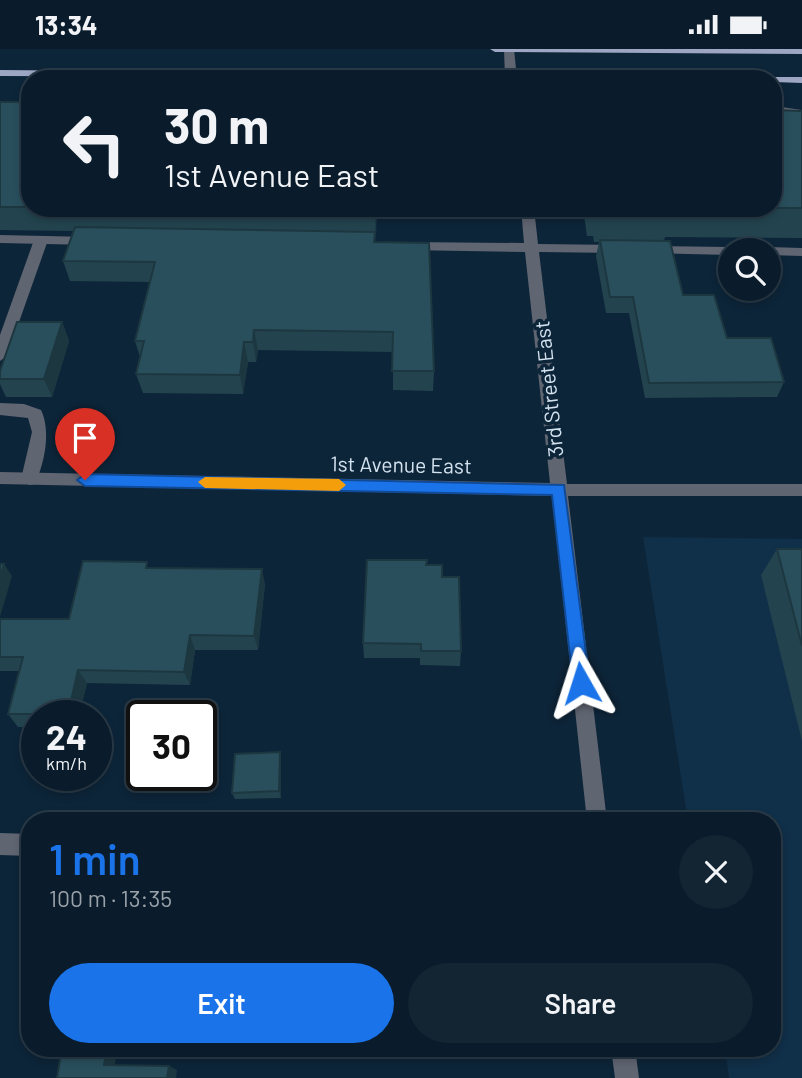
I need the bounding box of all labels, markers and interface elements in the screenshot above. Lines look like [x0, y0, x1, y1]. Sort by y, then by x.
text: 13:34 [35, 9, 97, 40]
text: 30 m [164, 95, 269, 154]
icon: left [49, 98, 140, 189]
text: 1st Avenue East [164, 155, 379, 193]
map controls [718, 238, 781, 301]
button: search [718, 238, 781, 301]
street label: 3rd Street East [528, 320, 568, 458]
pin [55, 408, 115, 480]
icon: arrive [66, 419, 104, 457]
street label: 1st Avenue East [330, 450, 472, 478]
position arrow [544, 646, 618, 720]
speed limit sign: 30 [126, 700, 217, 791]
text: 24 [46, 715, 87, 757]
text: km/h [46, 752, 87, 774]
text: 1 min [49, 833, 141, 883]
button: close [679, 835, 753, 909]
text: 100 m · 13:35 [49, 884, 172, 912]
button: Exit [49, 963, 394, 1043]
button: Share [408, 963, 753, 1043]

